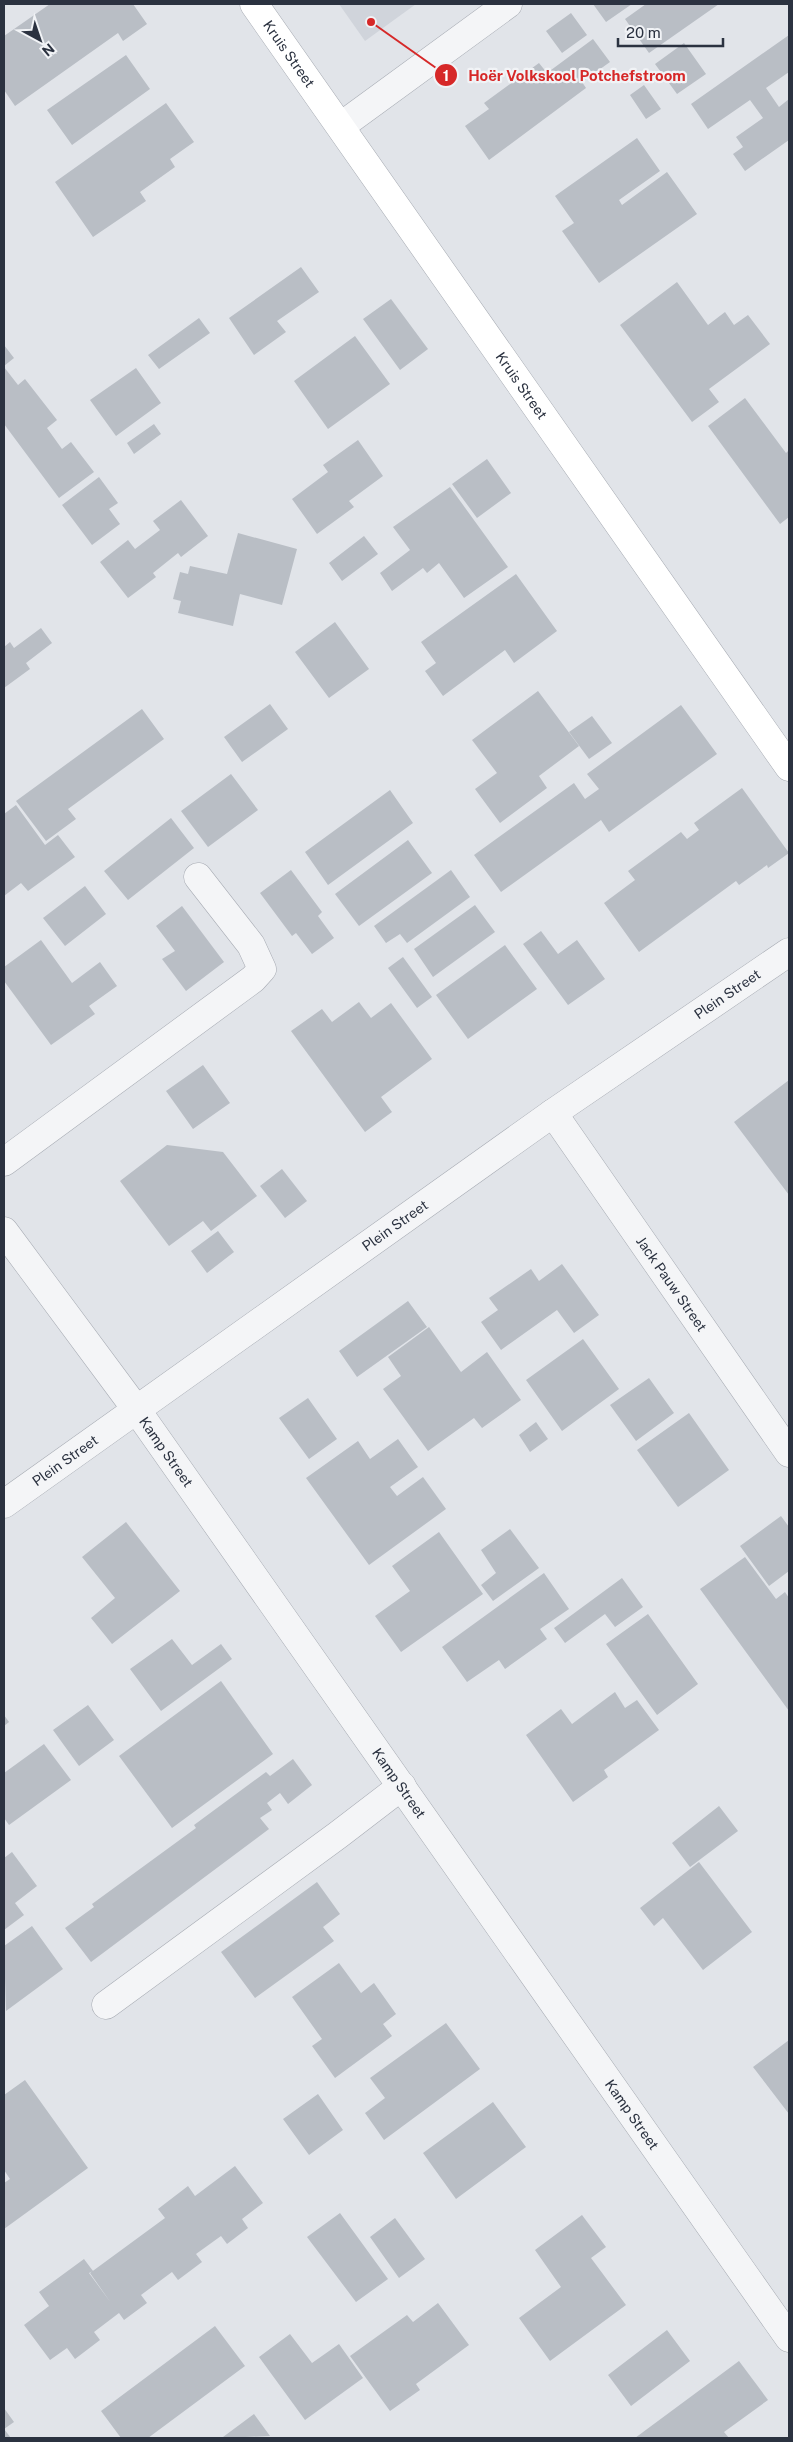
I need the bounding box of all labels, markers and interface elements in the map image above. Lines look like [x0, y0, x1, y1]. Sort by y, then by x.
north arrow [15, 15, 65, 65]
scale bar [618, 15, 723, 47]
street label: Kruis Street [260, 17, 318, 91]
text: 20 m [626, 24, 661, 41]
text: N [39, 40, 58, 60]
callout: Hoër Volkskool Potchefstroom [433, 60, 696, 90]
text: 1 [443, 67, 449, 84]
text: Hoër Volkskool Potchefstroom [468, 67, 686, 84]
street label: Kruis Street [493, 349, 551, 422]
street label: Plein Street [691, 966, 764, 1022]
street label: Plein Street [359, 1197, 431, 1254]
street label: Jack Pauw Street [633, 1233, 710, 1334]
street label: Kamp Street [136, 1414, 196, 1490]
street label: Plein Street [29, 1432, 101, 1489]
street label: Kamp Street [369, 1745, 429, 1821]
street label: Kamp Street [602, 2076, 662, 2153]

